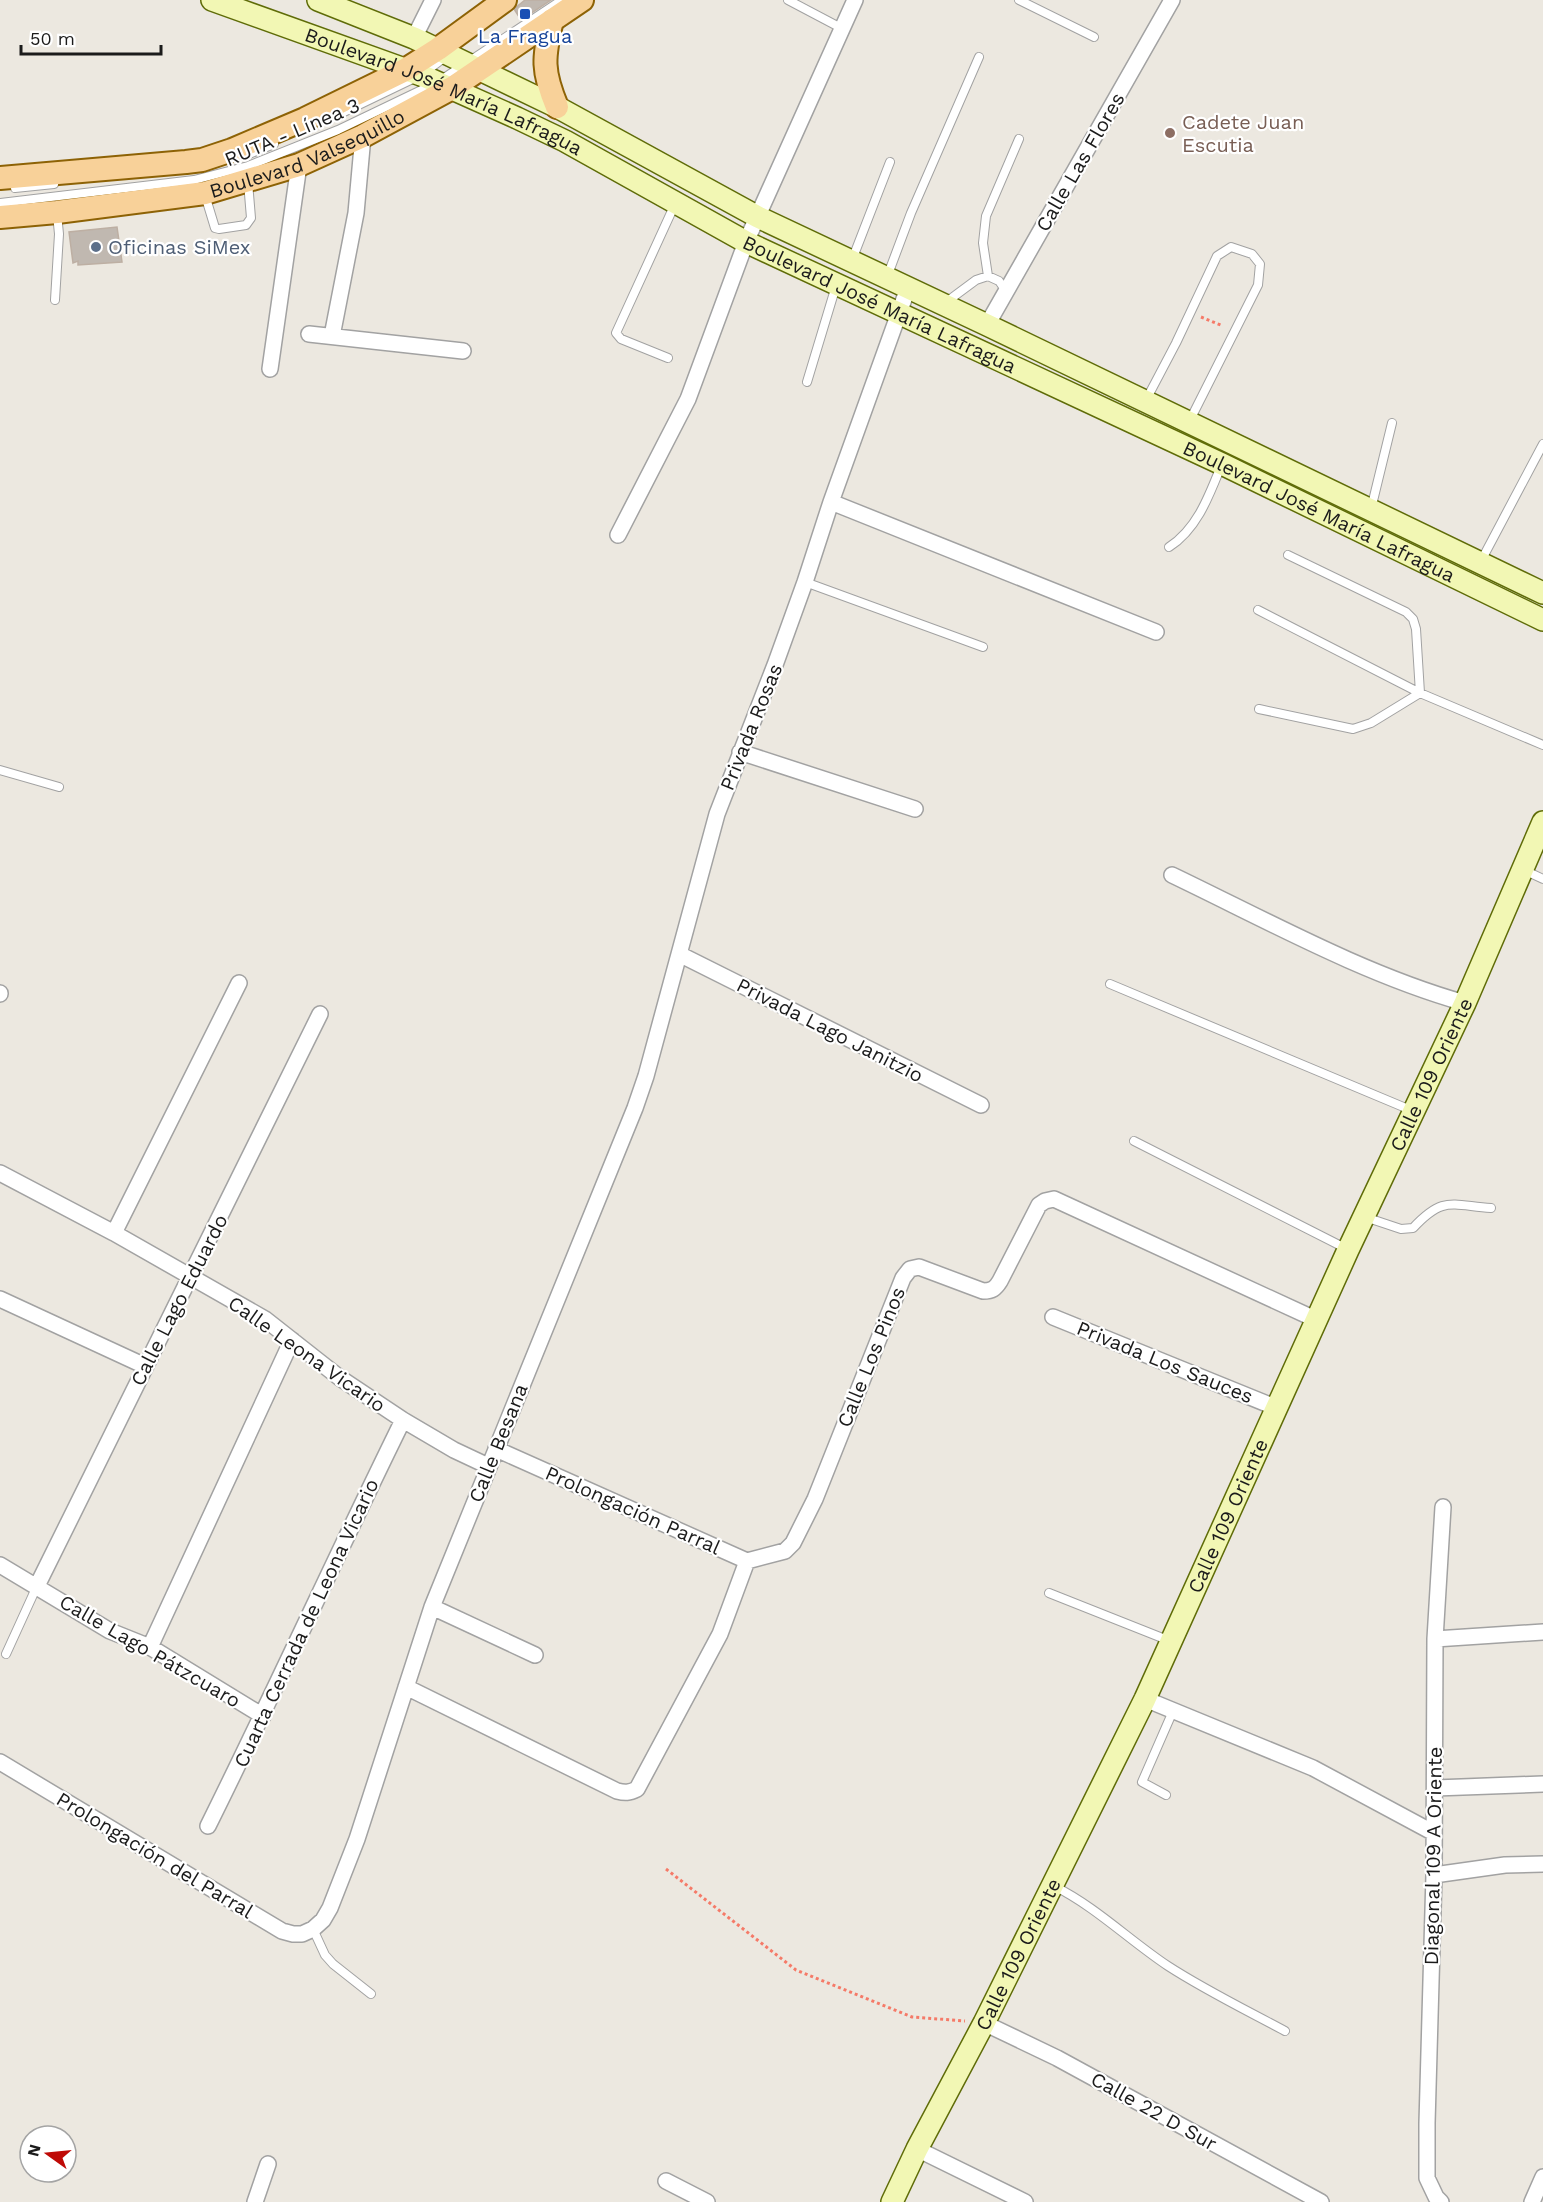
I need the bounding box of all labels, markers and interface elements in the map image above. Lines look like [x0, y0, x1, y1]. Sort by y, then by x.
marker: La Fragua [518, 7, 532, 21]
scale bar [21, 18, 160, 56]
street label: Boulevard José María Lafragua [302, 22, 587, 160]
place label: La Fragua [478, 24, 572, 48]
text: 50 m [30, 28, 75, 49]
street label: Calle Las Flores [1030, 88, 1130, 236]
street label: RUTA - Línea 3 [221, 93, 363, 171]
street label: Boulevard Valsequillo [207, 104, 409, 203]
place label: Cadete Juan Escutia [1182, 110, 1304, 157]
marker: Cadete Juan Escutia [1163, 126, 1177, 140]
street label: Boulevard José María Lafragua [739, 230, 1020, 378]
place label: Oficinas SiMex [108, 235, 251, 259]
marker: Oficinas SiMex [89, 240, 103, 254]
street label: Boulevard José María Lafragua [1179, 436, 1459, 587]
street label: Privada Rosas [715, 660, 787, 794]
street label: Privada Lago Janitzio [733, 973, 927, 1087]
street label: Calle 109 Oriente [1385, 994, 1478, 1155]
street label: Calle Lago Eduardo [125, 1210, 233, 1390]
street label: Calle Los Pinos [832, 1283, 910, 1431]
street label: Calle Leona Vicario [224, 1291, 390, 1417]
street label: Privada Los Sauces [1073, 1316, 1257, 1408]
street label: Calle Besana [463, 1380, 533, 1506]
street label: Calle 109 Oriente [1182, 1435, 1273, 1597]
street label: Prolongación Parral [542, 1461, 724, 1559]
street label: Cuarta Cerrada de Leona Vicario [228, 1475, 384, 1771]
street label: Calle Lago Pátzcuaro [55, 1589, 245, 1713]
street label: Diagonal 109 A Oriente [1419, 1746, 1447, 1966]
street label: Prolongación del Parral [52, 1787, 258, 1923]
street label: Calle 109 Oriente [970, 1874, 1066, 2034]
street label: Calle 22 D Sur [1087, 2067, 1221, 2155]
north arrow [18, 2124, 78, 2184]
text: N [23, 2142, 45, 2158]

